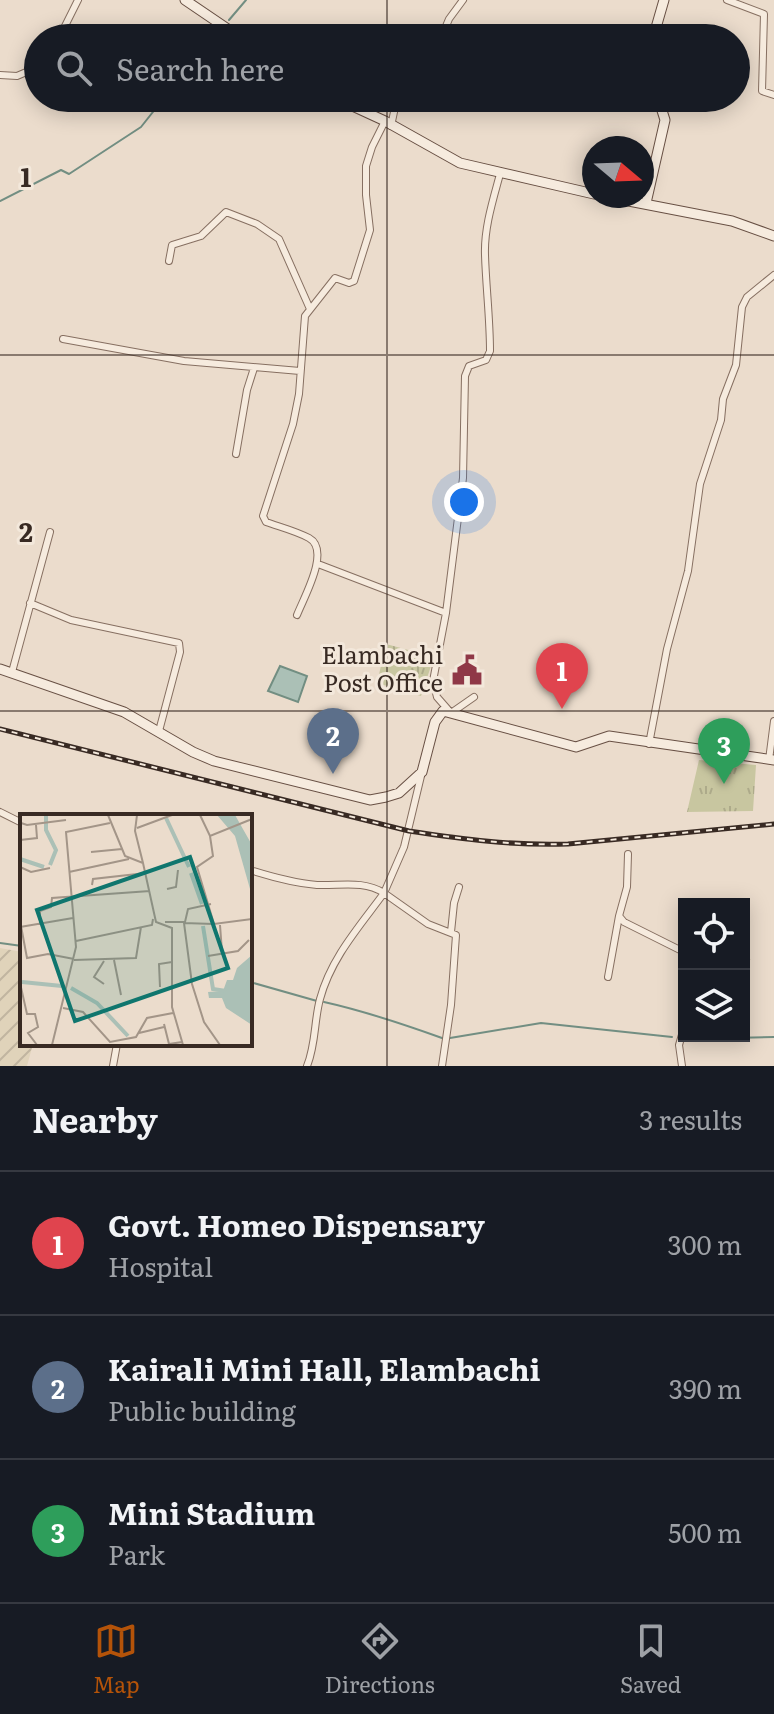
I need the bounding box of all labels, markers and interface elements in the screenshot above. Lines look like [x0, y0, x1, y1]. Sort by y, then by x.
search box [24, 24, 750, 112]
icon: search [52, 46, 96, 90]
text: Search here [116, 46, 284, 90]
north arrow [582, 136, 654, 208]
text: 1 [21, 156, 32, 195]
your location [444, 482, 484, 522]
text: 2 [19, 511, 33, 550]
place label: Elambachi Post Office [321, 636, 443, 699]
pin: 1 [536, 643, 588, 709]
public building icon: Elambachi Post Office [450, 653, 484, 687]
pin: 2 [307, 708, 359, 774]
pin: 3 [698, 718, 750, 784]
inset map [20, 814, 252, 1046]
map controls [678, 898, 750, 1042]
button: locate [678, 898, 750, 970]
button: layers [678, 970, 750, 1042]
text: Nearby [32, 1093, 158, 1143]
text: 3 results [639, 1099, 742, 1138]
text: Govt. Homeo Dispensary [108, 1202, 485, 1246]
text: 1 [53, 1224, 63, 1263]
text: 300 m [667, 1224, 742, 1263]
text: Hospital [108, 1246, 213, 1285]
text: Kairali Mini Hall, Elambachi [108, 1346, 541, 1390]
text: 2 [51, 1368, 65, 1407]
text: 390 m [669, 1368, 742, 1407]
text: Public building [108, 1390, 296, 1429]
text: Mini Stadium [108, 1490, 315, 1534]
text: 3 [51, 1512, 65, 1551]
text: 500 m [668, 1512, 742, 1551]
text: Park [108, 1534, 165, 1573]
tab: Map [93, 1619, 140, 1700]
tab: Directions [325, 1619, 435, 1700]
tab: Saved [620, 1619, 681, 1700]

